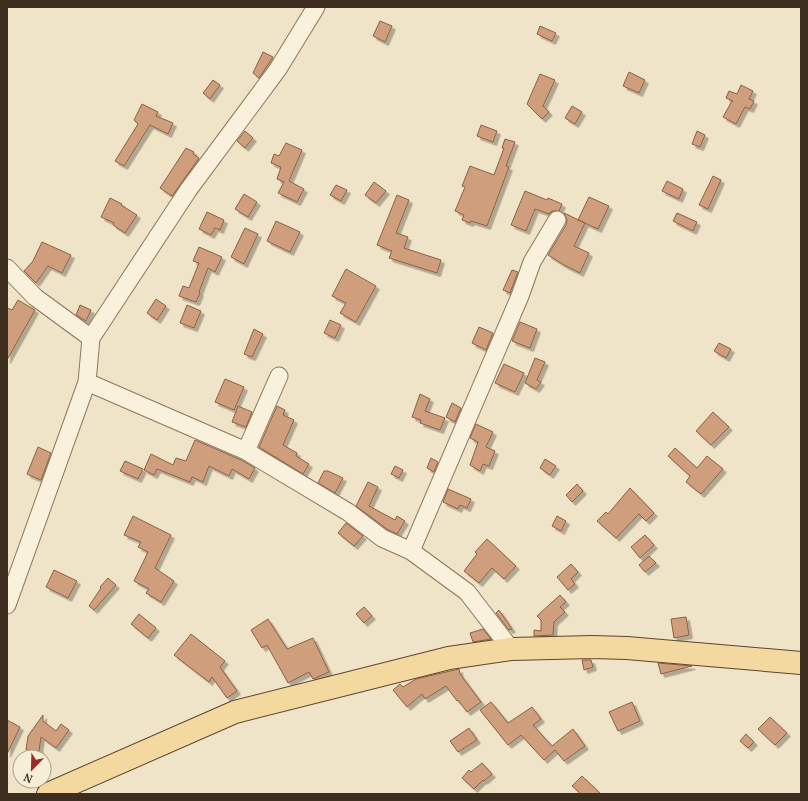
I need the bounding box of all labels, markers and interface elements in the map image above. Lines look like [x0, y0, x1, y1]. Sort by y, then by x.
north arrow [12, 749, 52, 789]
text: N [21, 770, 35, 786]

